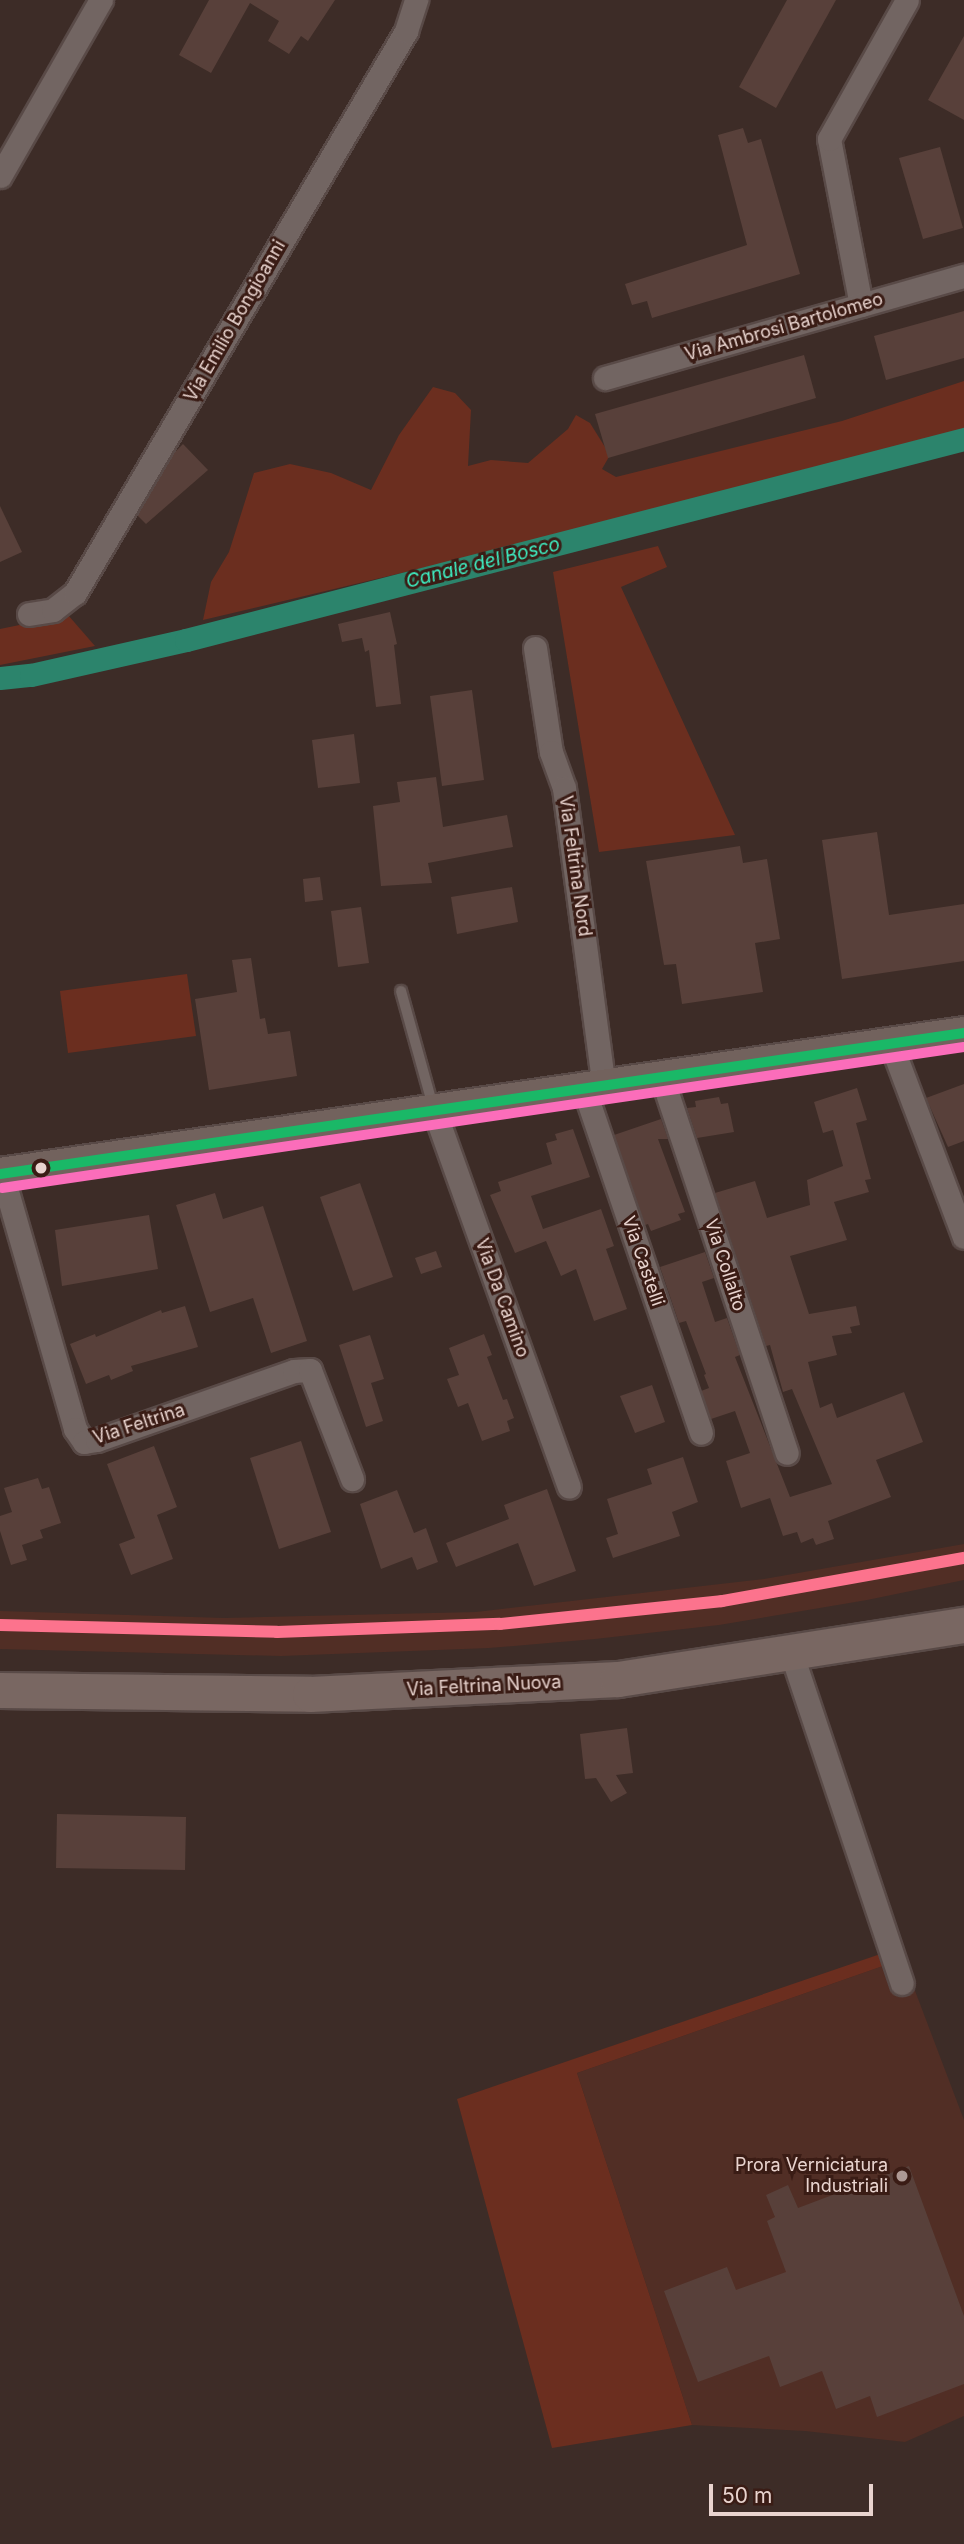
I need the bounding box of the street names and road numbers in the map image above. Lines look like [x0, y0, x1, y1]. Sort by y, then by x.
street label: Via Emilio Bongioanni [180, 236, 290, 406]
street label: Via Ambrosi Bartolomeo [682, 288, 886, 366]
street label: Via Feltrina Nord [554, 794, 596, 938]
street label: Via Castelli [617, 1213, 669, 1309]
street label: Via Collalto [700, 1216, 750, 1314]
street label: Via Da Camino [470, 1236, 534, 1360]
street label: Via Feltrina [90, 1399, 188, 1449]
street label: Via Feltrina Nuova [406, 1671, 562, 1701]

